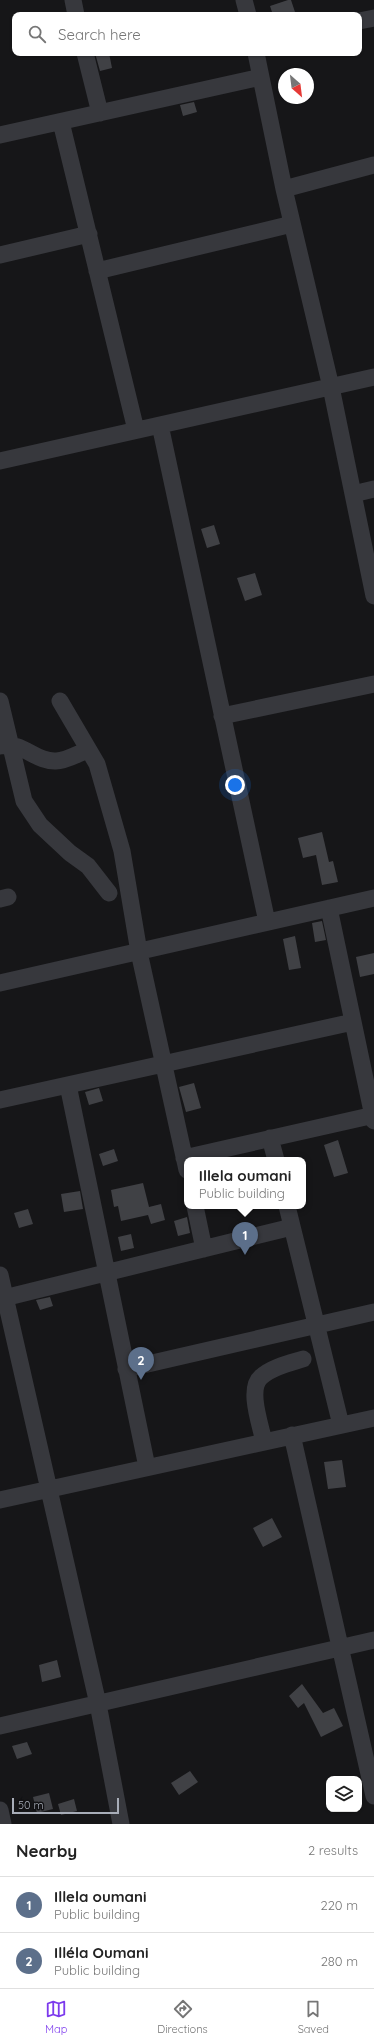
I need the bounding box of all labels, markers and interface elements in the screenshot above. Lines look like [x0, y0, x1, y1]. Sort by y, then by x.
search box [12, 12, 362, 56]
icon: search [26, 23, 48, 45]
text: Search here [58, 25, 141, 44]
north arrow [278, 68, 314, 104]
your location [225, 775, 245, 795]
popup [184, 1157, 306, 1209]
text: Illela oumani [199, 1166, 291, 1185]
text: Public building [199, 1185, 285, 1201]
pin: 1 [232, 1222, 258, 1255]
pin: 2 [128, 1347, 154, 1380]
map controls [326, 1776, 362, 1812]
button: layers [326, 1776, 362, 1812]
scale bar [12, 1796, 119, 1815]
text: 50 m [18, 1798, 44, 1812]
text: Nearby [16, 1840, 77, 1861]
text: 2 results [308, 1842, 358, 1858]
text: Illela oumani [54, 1887, 147, 1906]
text: 1 [26, 1897, 32, 1913]
text: 220 m [320, 1897, 358, 1913]
text: Public building [54, 1906, 140, 1922]
text: Illéla Oumani [54, 1943, 149, 1962]
text: 2 [25, 1953, 33, 1969]
text: 280 m [321, 1953, 358, 1969]
text: Public building [54, 1962, 140, 1978]
tab: Map [45, 1998, 67, 2036]
tab: Directions [157, 1998, 208, 2036]
tab: Saved [298, 1998, 329, 2036]

